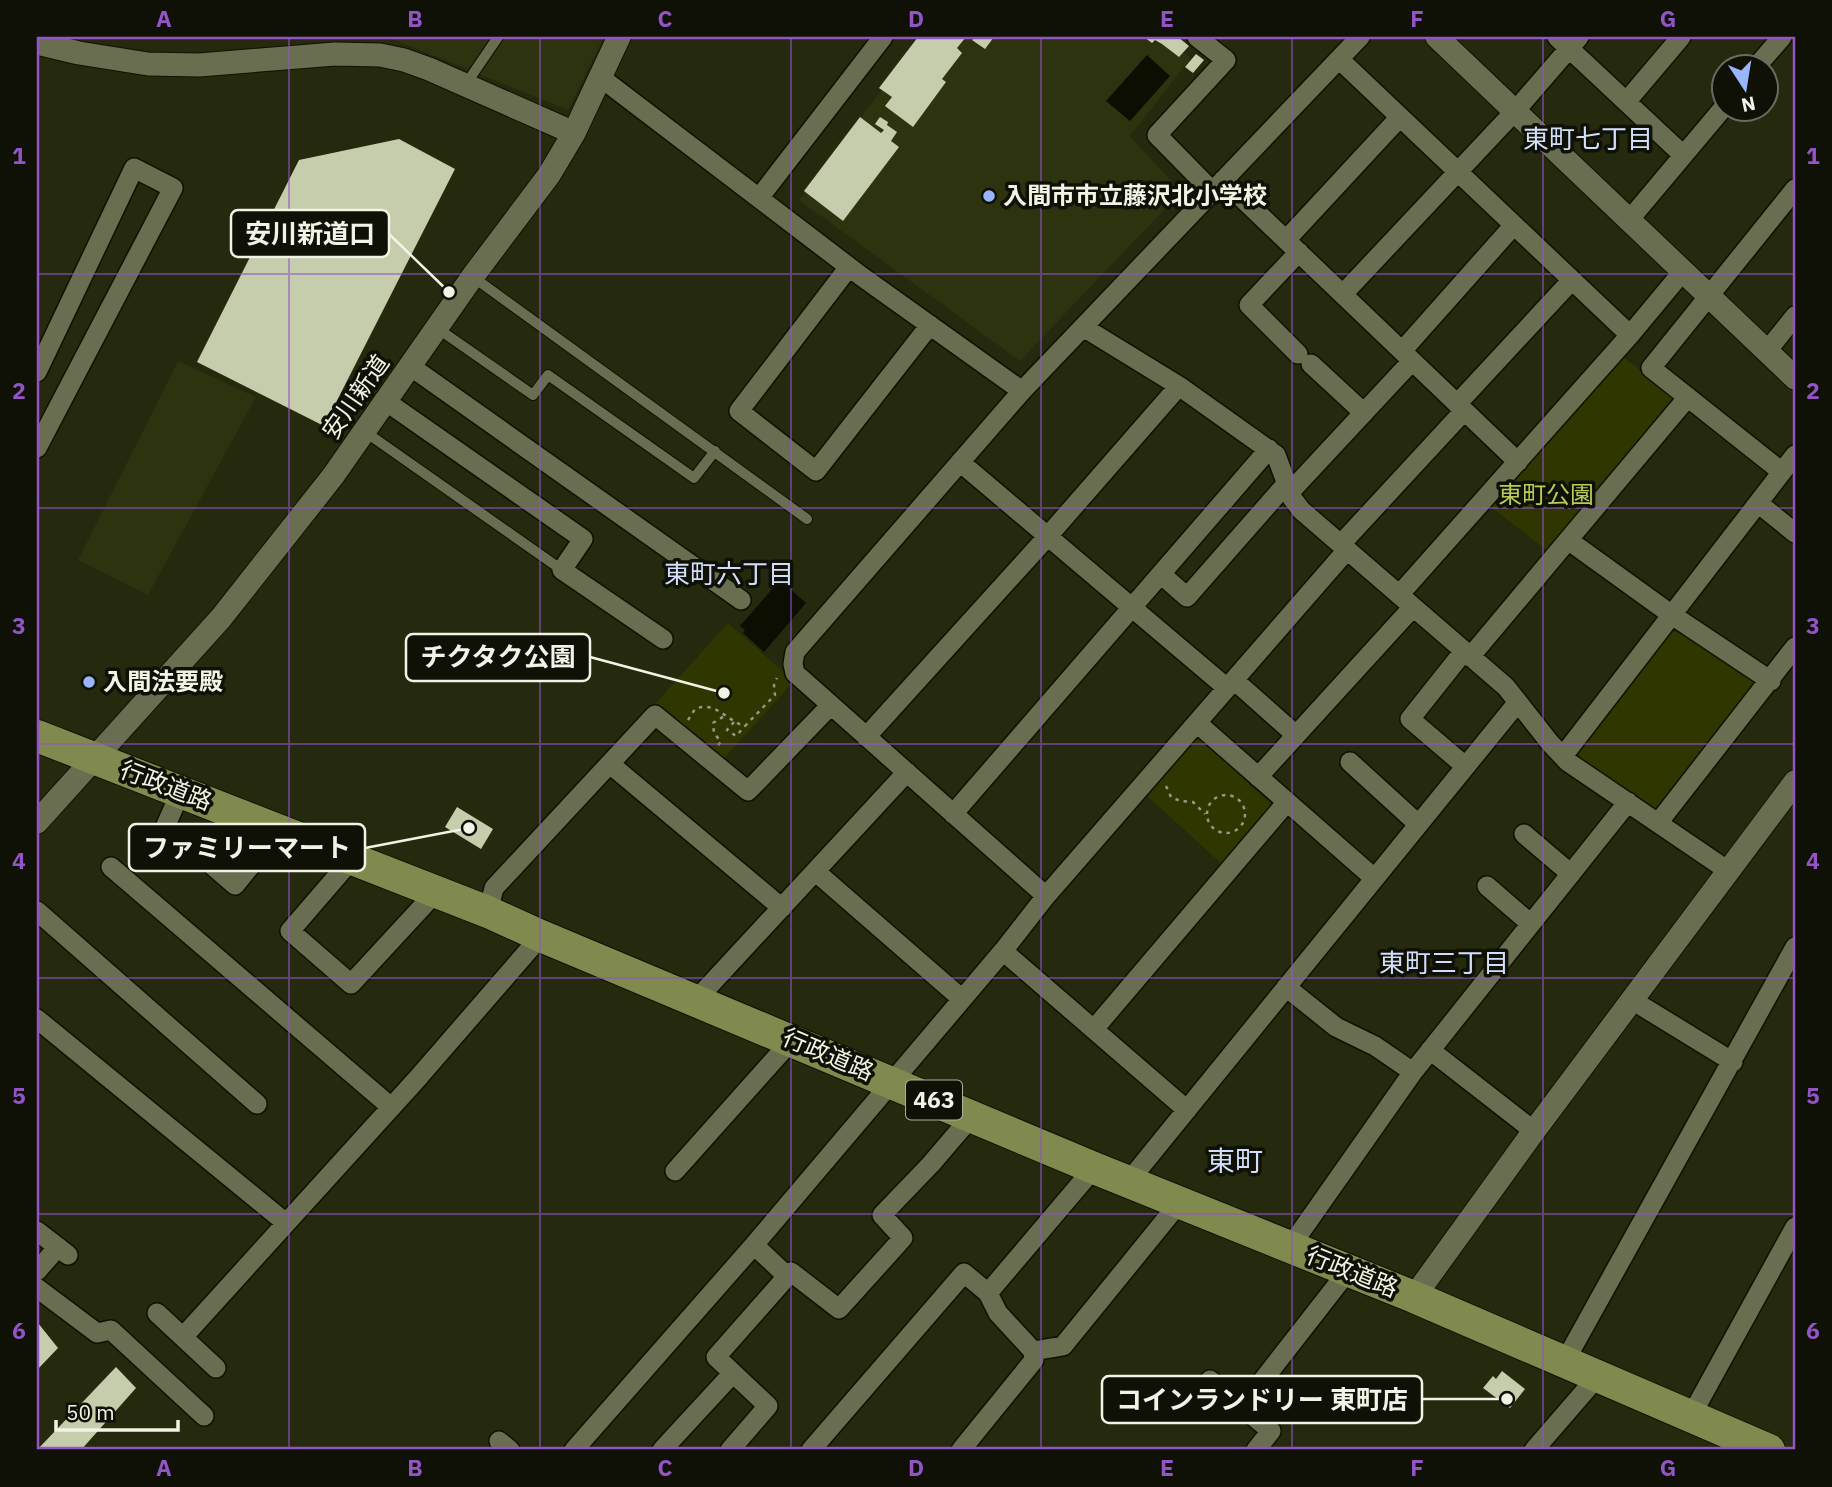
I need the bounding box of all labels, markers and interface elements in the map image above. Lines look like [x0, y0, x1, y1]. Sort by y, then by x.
text: A [156, 3, 172, 33]
text: B [407, 3, 423, 33]
text: C [658, 3, 673, 33]
text: D [908, 3, 924, 33]
text: E [1160, 3, 1174, 33]
text: F [1410, 3, 1424, 33]
text: G [1660, 3, 1676, 33]
north arrow [1710, 52, 1780, 122]
text: N [1739, 91, 1758, 118]
district label: 東町七丁目 [1523, 121, 1653, 155]
text: 1 [12, 140, 26, 170]
text: 1 [1806, 140, 1820, 170]
place label: 入間市市立藤沢北小学校 [1003, 179, 1267, 211]
marker: 入間市市立藤沢北小学校 [981, 188, 997, 204]
callout: 安川新道口 [231, 210, 389, 257]
text: 安川新道口 [245, 216, 375, 250]
street label: 安川新道 [315, 348, 396, 445]
text: 2 [12, 375, 26, 405]
text: 2 [1806, 375, 1820, 405]
park label: 東町公園 [1498, 478, 1594, 510]
district label: 東町六丁目 [664, 556, 794, 590]
text: 3 [12, 610, 26, 640]
text: 3 [1806, 610, 1820, 640]
callout: チクタク公園 [406, 634, 590, 681]
text: チクタク公園 [421, 639, 575, 673]
place label: 入間法要殿 [103, 665, 223, 697]
marker: 入間法要殿 [81, 674, 97, 690]
street label: 行政道路 [116, 753, 217, 817]
callout: ファミリーマート [129, 824, 365, 871]
text: ファミリーマート [143, 830, 351, 864]
text: 4 [12, 845, 26, 875]
text: 4 [1806, 845, 1820, 875]
district label: 東町三丁目 [1379, 945, 1509, 979]
street label: 行政道路 [778, 1021, 879, 1088]
text: 5 [12, 1080, 26, 1110]
road number: 463 [906, 1080, 962, 1120]
text: 5 [1806, 1080, 1820, 1110]
district label: 東町 [1207, 1142, 1263, 1179]
street label: 行政道路 [1302, 1238, 1403, 1304]
text: 6 [12, 1315, 26, 1345]
text: 6 [1806, 1315, 1820, 1345]
callout: コインランドリー 東町店 [1102, 1376, 1422, 1423]
text: コインランドリー 東町店 [1116, 1382, 1408, 1416]
scale bar [56, 1389, 178, 1433]
text: 50 m [66, 1398, 115, 1426]
text: A [156, 1452, 172, 1482]
text: B [407, 1452, 423, 1482]
text: C [658, 1452, 673, 1482]
text: D [908, 1452, 924, 1482]
text: E [1160, 1452, 1174, 1482]
text: F [1410, 1452, 1424, 1482]
text: G [1660, 1452, 1676, 1482]

